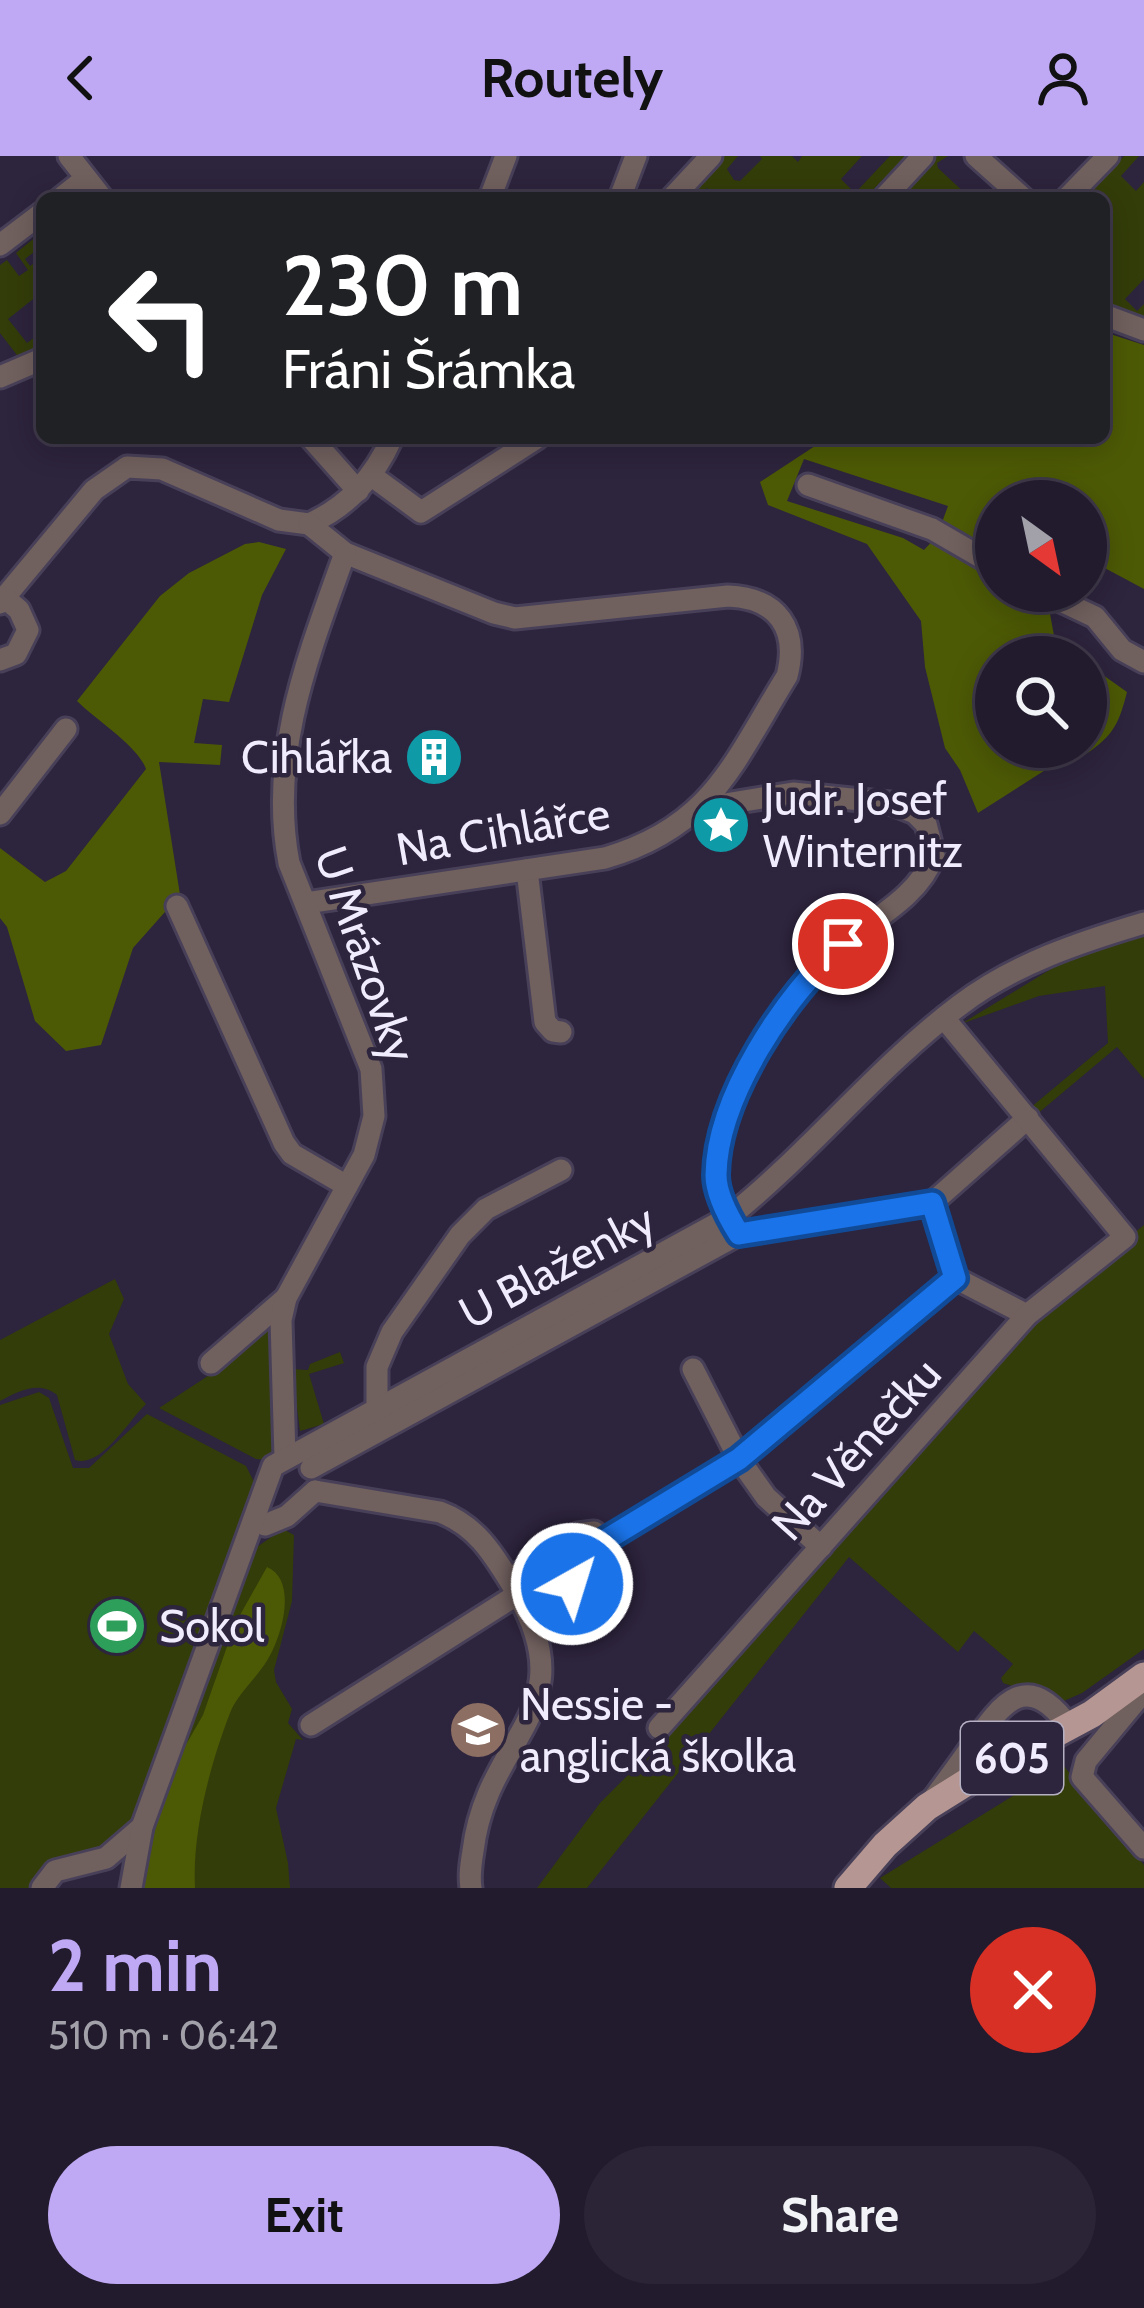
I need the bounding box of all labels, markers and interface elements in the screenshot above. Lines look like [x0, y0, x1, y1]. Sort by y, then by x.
icon: back [48, 45, 114, 111]
text: Routely [481, 45, 663, 111]
icon: person [1030, 45, 1096, 111]
text: 230 m [282, 234, 523, 336]
icon: left [84, 240, 240, 396]
text: Fráni Šrámka [282, 336, 575, 402]
north arrow [975, 480, 1107, 612]
map controls [975, 480, 1107, 768]
button: search [975, 636, 1107, 768]
building icon: Cihlářka [403, 726, 465, 788]
place label: Cihlářka [241, 730, 392, 784]
place label: Judr. Josef Winternitz [762, 772, 963, 878]
street label: Na Cihlářce [392, 786, 614, 876]
place icon: Judr. Josef Winternitz [690, 794, 752, 856]
street label: U Mrázovky [304, 839, 428, 1069]
pin [792, 893, 894, 995]
icon: arrive [810, 911, 876, 977]
street label: U Blaženky [450, 1192, 664, 1340]
street label: Na Věnečku [760, 1347, 952, 1551]
position arrow [509, 1521, 635, 1647]
sports icon: Sokol [86, 1595, 148, 1657]
place label: Sokol [159, 1599, 265, 1653]
place label: Nessie - anglická školka [520, 1677, 797, 1783]
school or university icon: Nessie - anglická školka [447, 1699, 509, 1761]
road number: 605 [961, 1722, 1063, 1794]
text: 2 min [48, 1922, 222, 2009]
button: close [970, 1927, 1096, 2053]
text: 510 m · 06:42 [48, 2011, 279, 2059]
button: Exit [48, 2146, 560, 2284]
button: Share [584, 2146, 1096, 2284]

